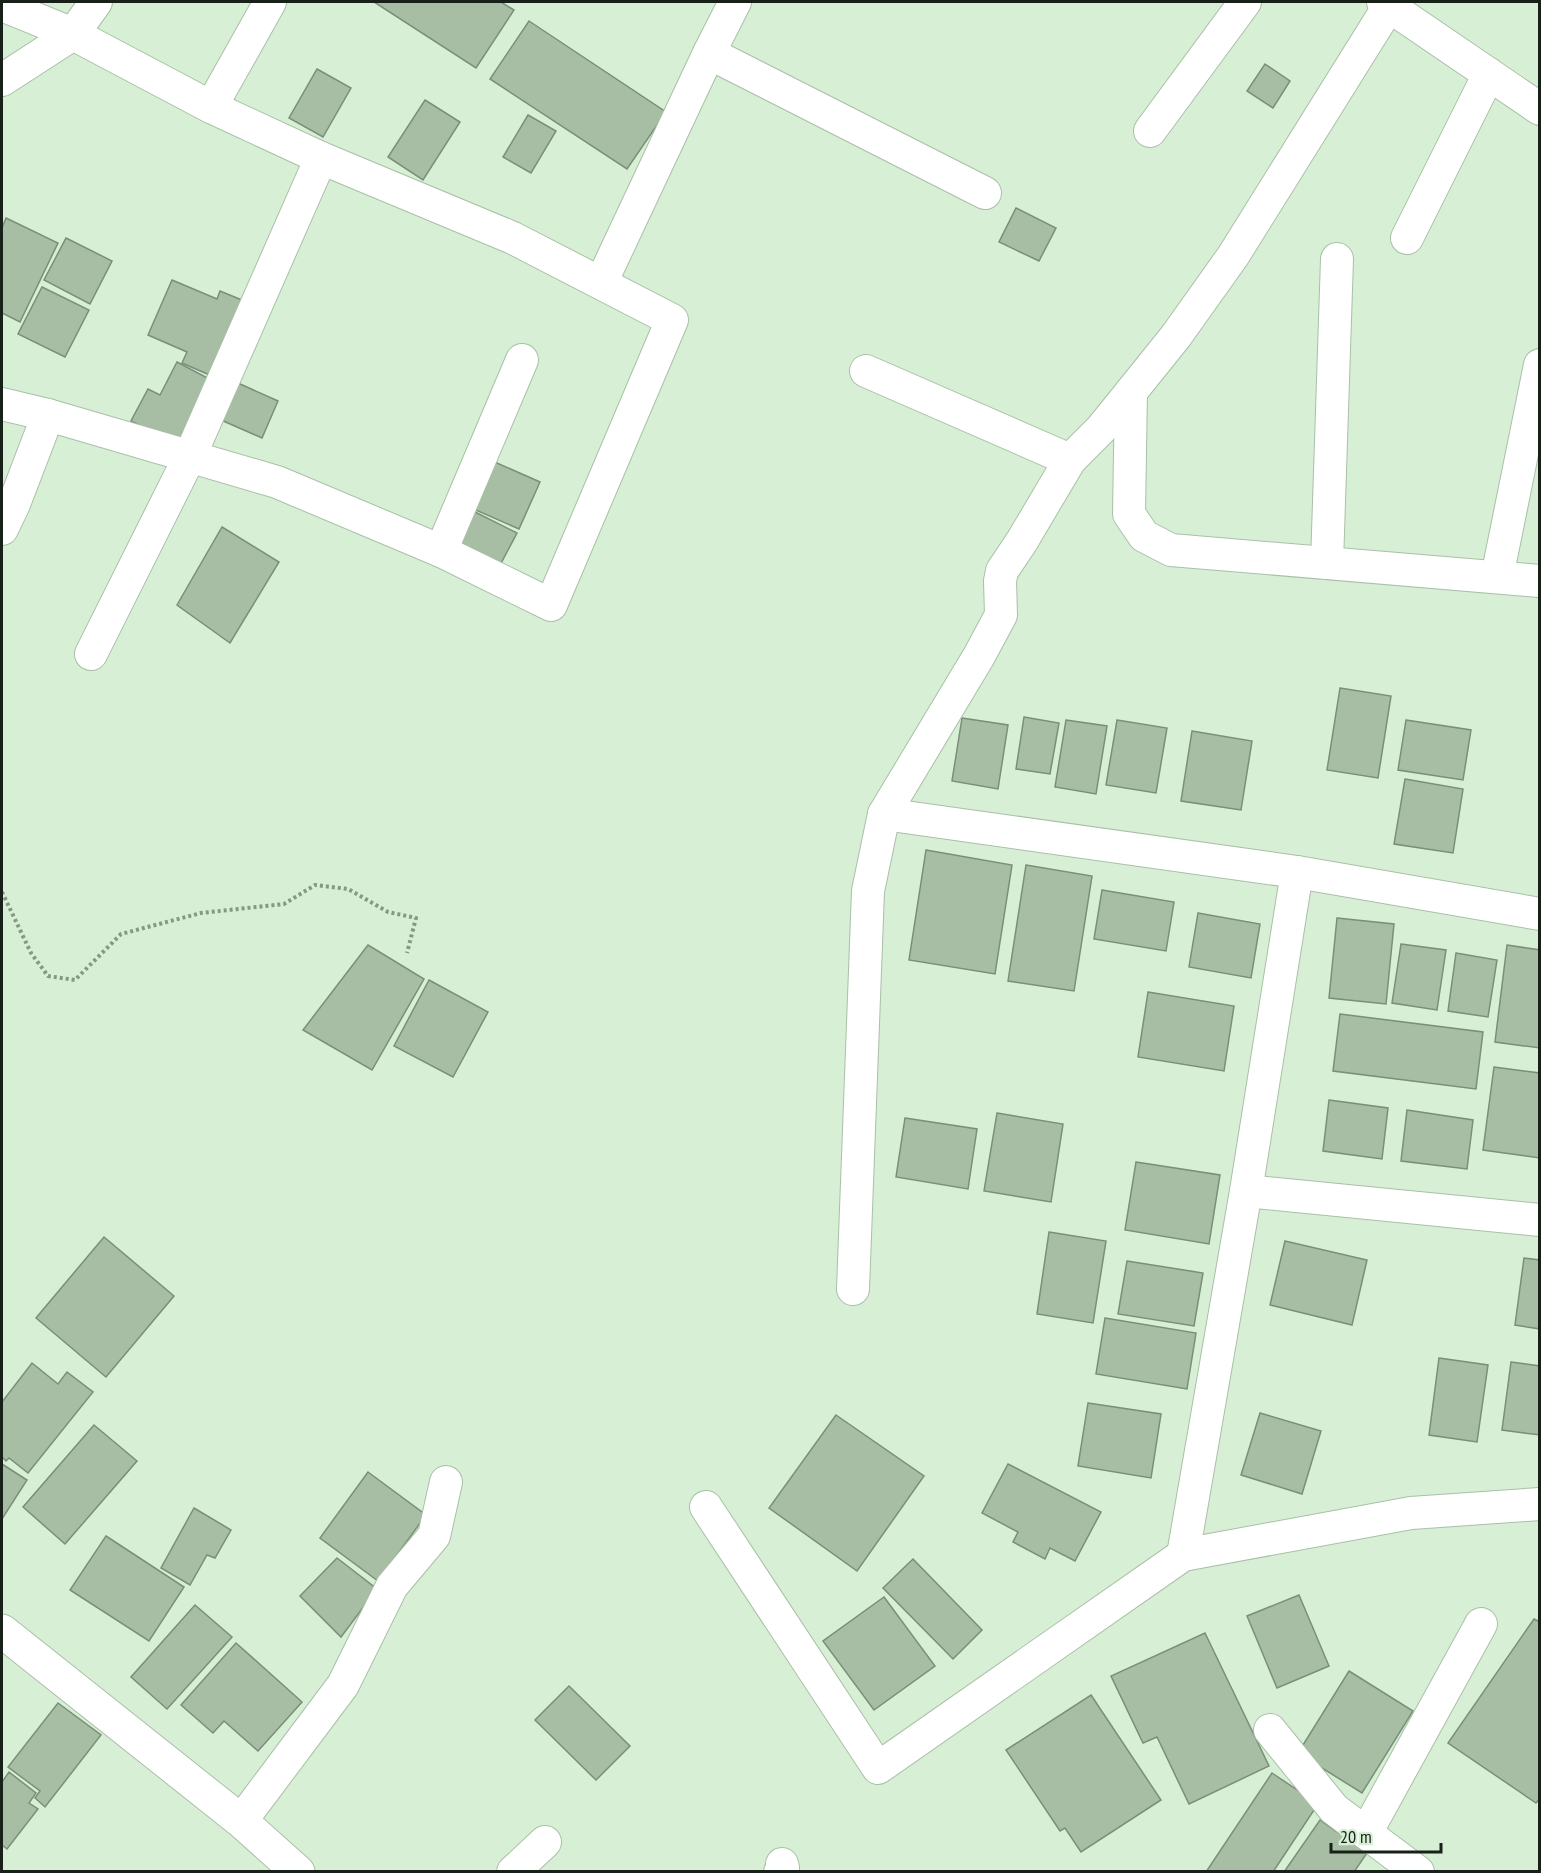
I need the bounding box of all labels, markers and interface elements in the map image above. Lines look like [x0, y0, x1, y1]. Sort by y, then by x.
scale bar [1331, 1816, 1440, 1854]
text: 20 m [1340, 1825, 1372, 1848]

